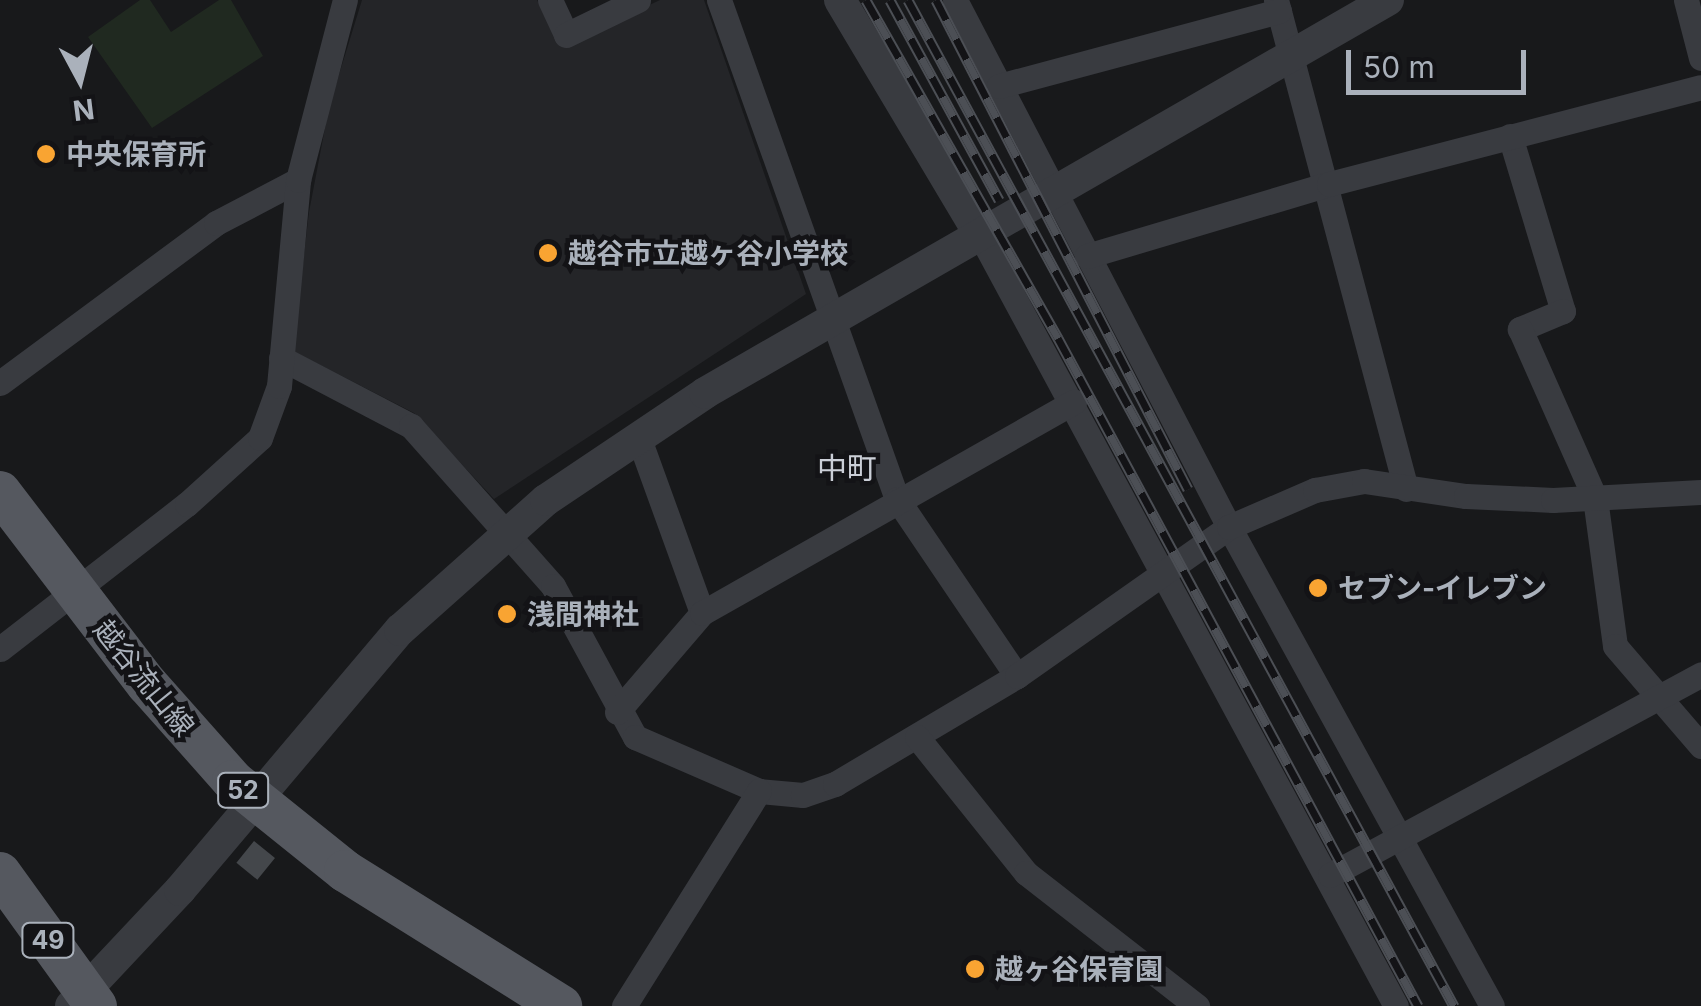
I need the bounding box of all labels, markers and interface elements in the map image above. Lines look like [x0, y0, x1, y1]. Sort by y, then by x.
north arrow [30, 30, 130, 130]
scale bar [1351, 30, 1531, 92]
text: 50 m [1363, 49, 1435, 85]
text: N [71, 92, 96, 128]
place label: 中央保育所 [66, 137, 206, 171]
marker: 中央保育所 [35, 143, 57, 165]
place label: 越谷市立越ヶ谷小学校 [568, 236, 848, 270]
marker: 越谷市立越ヶ谷小学校 [537, 242, 559, 264]
district label: 中町 [817, 450, 877, 486]
place label: セブン-イレブン [1338, 571, 1547, 605]
marker: セブン-イレブン [1307, 577, 1329, 599]
place label: 浅間神社 [527, 597, 639, 631]
marker: 浅間神社 [496, 603, 518, 625]
street label: 越谷流山線 [87, 613, 201, 743]
road number: 52 [216, 770, 270, 810]
road number: 49 [20, 920, 76, 960]
place label: 越ヶ谷保育園 [995, 952, 1163, 986]
marker: 越ヶ谷保育園 [964, 958, 986, 980]

